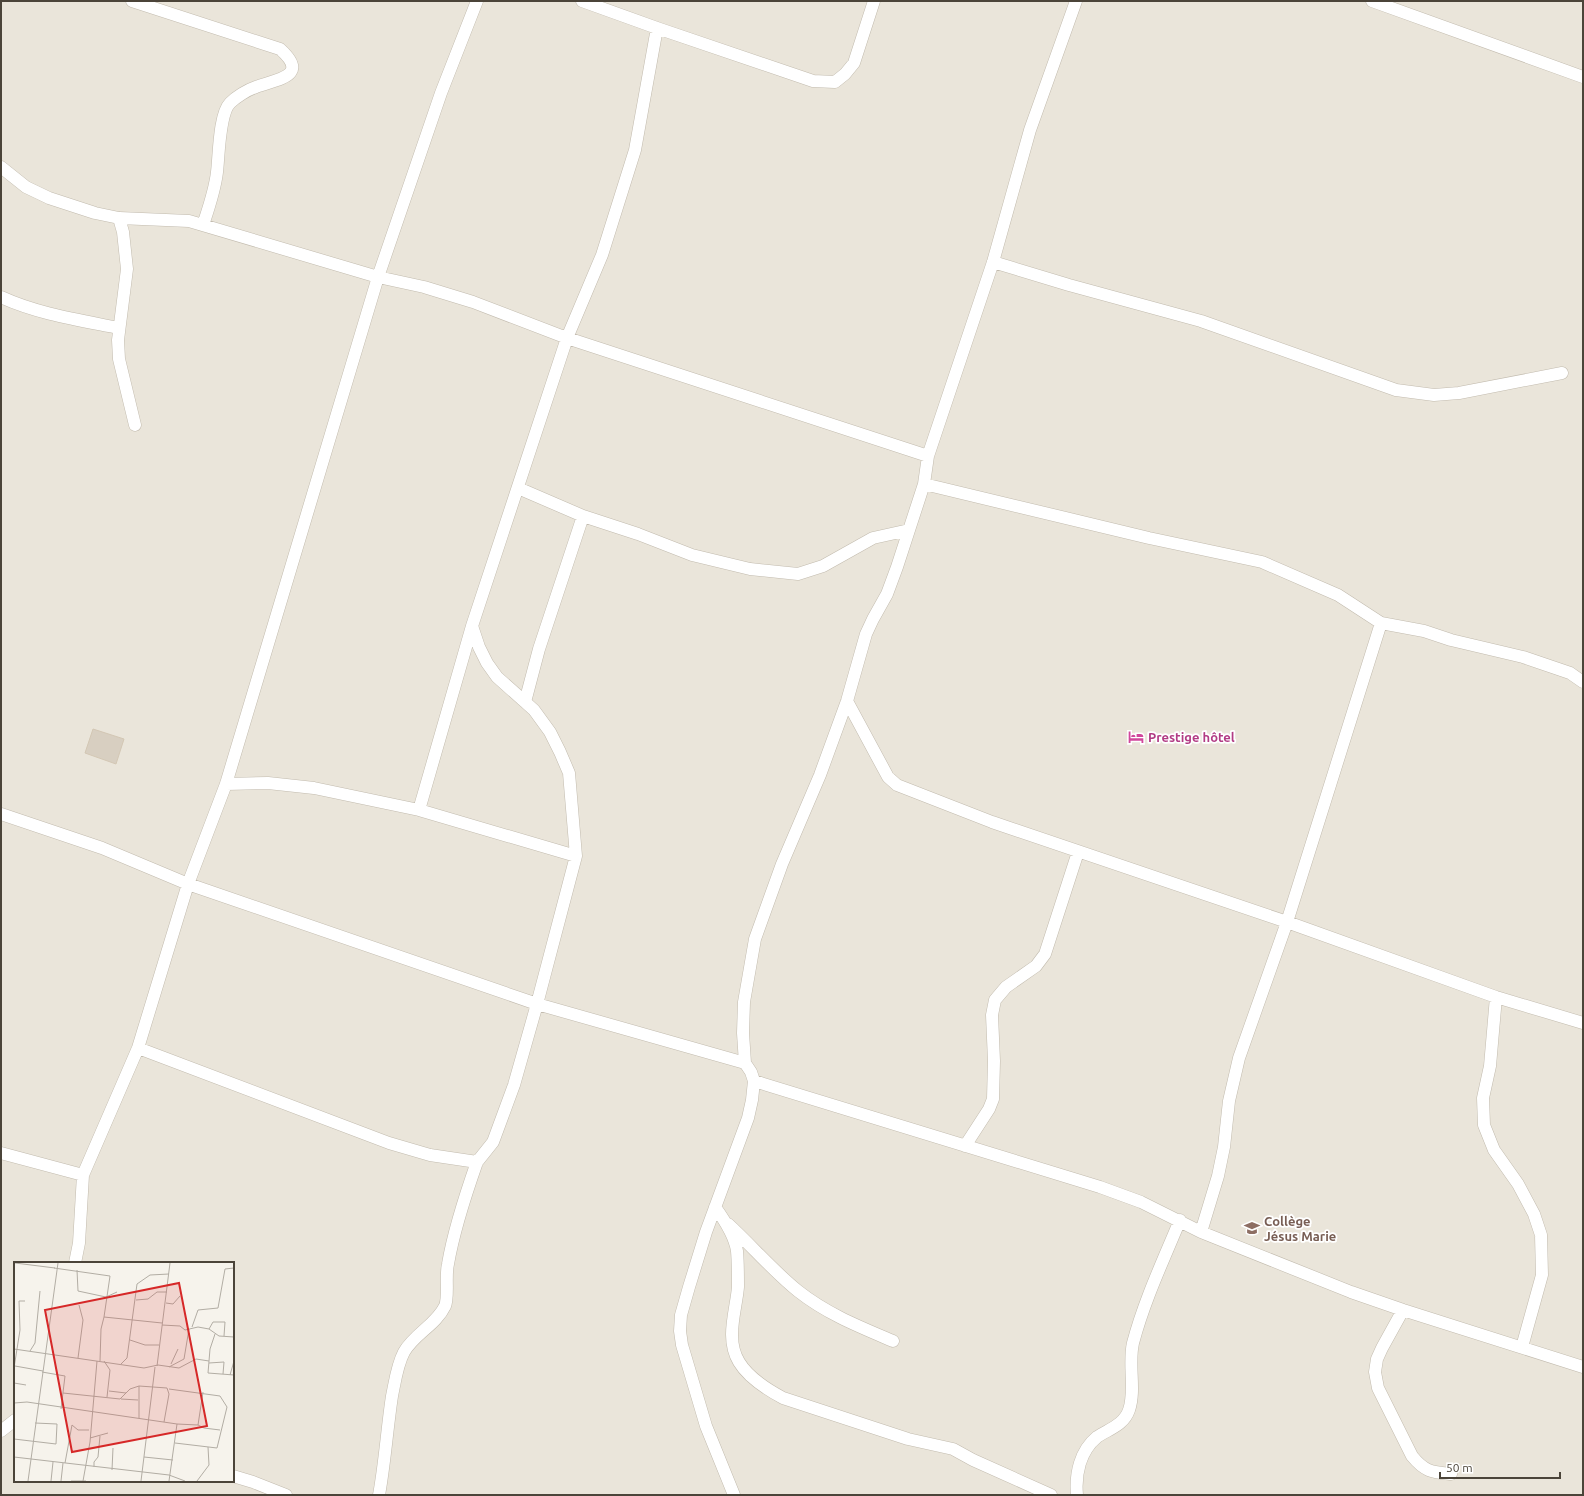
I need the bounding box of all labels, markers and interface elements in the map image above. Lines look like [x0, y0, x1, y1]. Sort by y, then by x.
hotel icon: Prestige hôtel [1127, 728, 1145, 746]
place label: Prestige hôtel [1148, 730, 1235, 744]
place label: Collège Jésus Marie [1264, 1214, 1336, 1243]
school or university icon: Collège Jésus Marie [1243, 1219, 1261, 1237]
inset map [14, 1262, 234, 1482]
scale bar [1440, 1454, 1560, 1480]
text: 50 m [1446, 1461, 1473, 1474]

